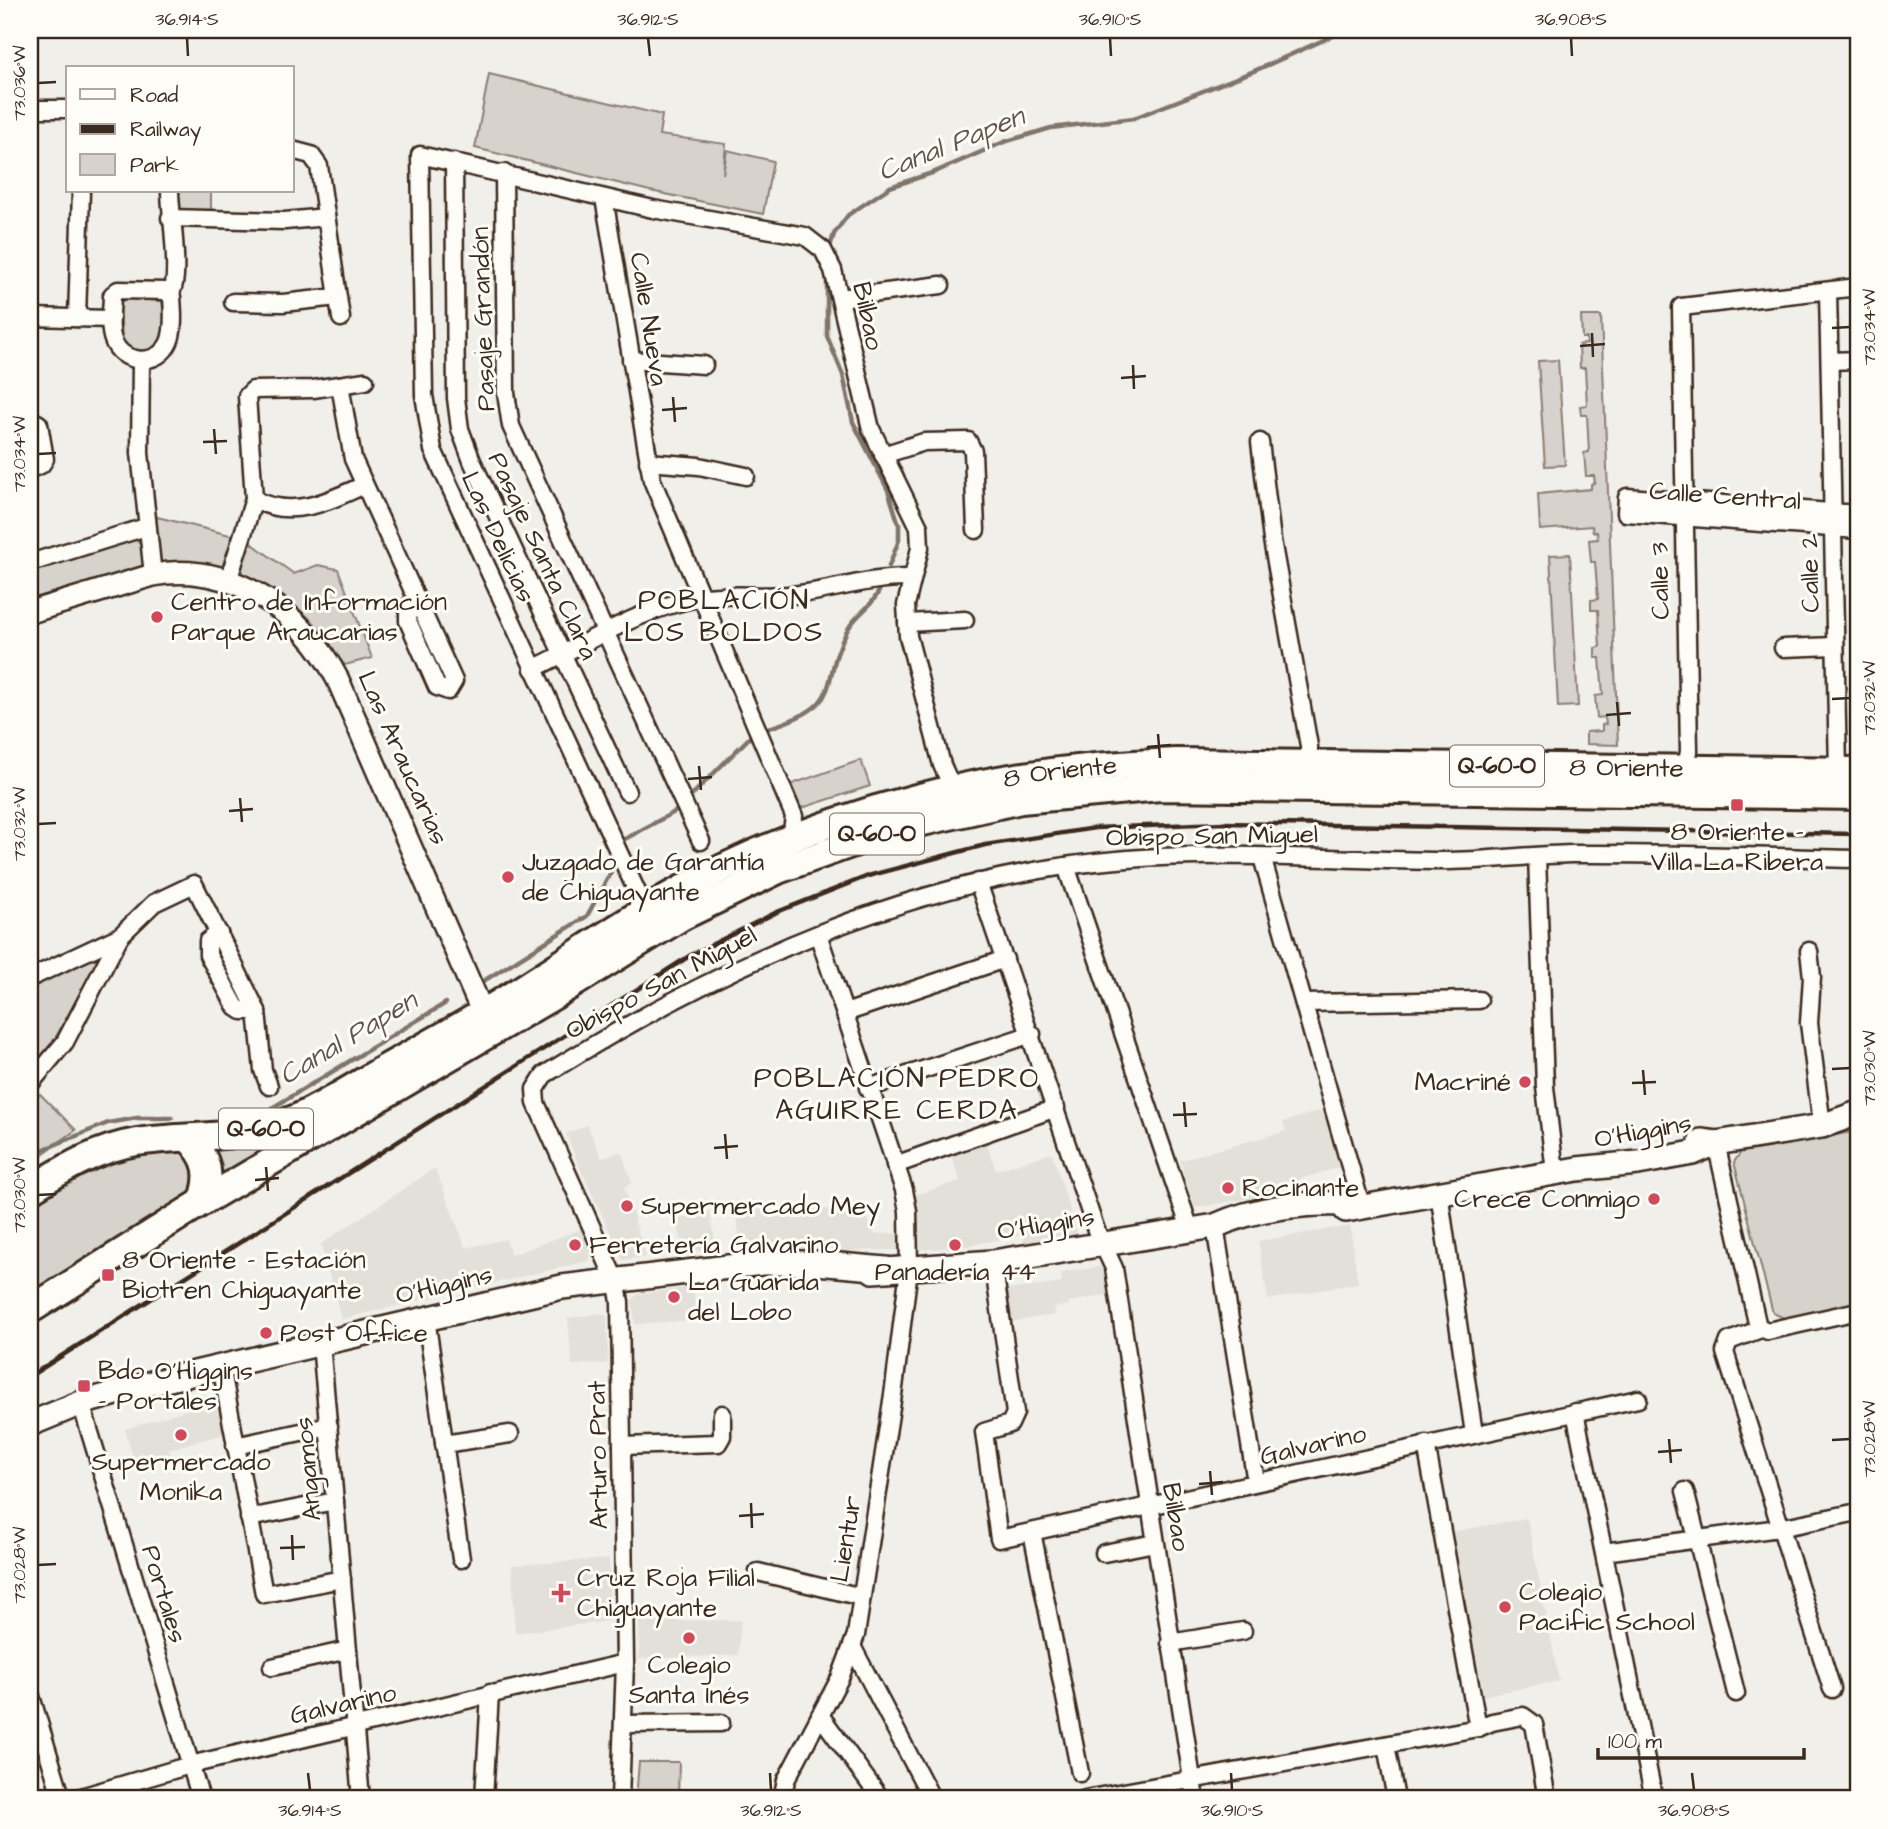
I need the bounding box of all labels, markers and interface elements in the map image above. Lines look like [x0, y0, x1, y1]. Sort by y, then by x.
text: 36.914°S [155, 7, 219, 32]
text: 36.912°S [617, 7, 679, 32]
text: 36.910°S [1079, 7, 1141, 32]
text: 36.908°S [1535, 7, 1607, 32]
text: 73.036°W [7, 45, 32, 121]
legend [66, 66, 294, 192]
text: Road [130, 81, 178, 110]
water label: Canal Papen [872, 96, 1032, 191]
text: Railway [130, 115, 202, 146]
text: Park [130, 151, 179, 180]
street label: Pasaje Grandón [462, 226, 504, 412]
street label: Calle Nueva [621, 250, 677, 388]
street label: Bilbao [843, 279, 893, 354]
text: 73.034°W [1857, 289, 1882, 365]
text: 73.034°W [7, 416, 32, 492]
street label: Pasaje Santa Clara [479, 446, 607, 666]
street label: Las Delicias [452, 466, 544, 608]
street label: Calle Central [1648, 473, 1802, 519]
street label: Calle 2 [1791, 533, 1829, 613]
street label: Calle 3 [1641, 542, 1679, 620]
district label: POBLACIÓN LOS BOLDOS [624, 581, 824, 652]
place label: Centro de Información Parque Araucarias [171, 584, 447, 650]
marker: Centro de Información Parque Araucarias [149, 609, 165, 625]
text: 73.032°W [1857, 661, 1882, 735]
street label: Las Araucarias [349, 666, 457, 850]
road number: Q-60-O [1450, 746, 1544, 786]
street label: 8 Oriente [1000, 747, 1118, 797]
street label: 8 Oriente [1569, 749, 1684, 787]
text: 73.032°W [7, 787, 32, 861]
marker: 8 Oriente - Villa La Ribera [1729, 797, 1745, 813]
road number: Q-60-O [830, 814, 924, 854]
place label: 8 Oriente - Villa La Ribera [1651, 814, 1823, 880]
street label: Obispo San Miguel [1106, 816, 1318, 858]
place label: Juzgado de Garantía de Chiguayante [522, 844, 764, 912]
marker: Juzgado de Garantía de Chiguayante [500, 869, 516, 885]
street label: Obispo San Miguel [559, 917, 764, 1050]
water label: Canal Papen [272, 980, 426, 1095]
text: 73.030°W [1857, 1030, 1882, 1106]
district label: POBLACIÓN PEDRO AGUIRRE CERDA [754, 1059, 1040, 1130]
place label: Macriné [1414, 1064, 1511, 1100]
marker: Macriné [1517, 1074, 1533, 1090]
street label: O'Higgins [1592, 1105, 1695, 1159]
road number: Q-60-O [219, 1108, 313, 1149]
text: 73.030°W [7, 1157, 32, 1233]
place label: Rocinante [1242, 1170, 1359, 1206]
marker: Rocinante [1220, 1180, 1236, 1196]
place label: Crece Conmigo [1454, 1181, 1640, 1219]
place label: Supermercado Mey [641, 1188, 880, 1226]
marker: Crece Conmigo [1646, 1191, 1662, 1207]
marker: Supermercado Mey [619, 1198, 635, 1214]
street label: O'Higgins [995, 1199, 1098, 1251]
place label: Ferretería Galvarino [589, 1227, 839, 1263]
marker: Ferretería Galvarino [567, 1237, 583, 1253]
marker: Panadería 44 [947, 1237, 963, 1253]
place label: 8 Oriente - Estación Biotren Chiguayante [122, 1242, 366, 1310]
place label: Panadería 44 [875, 1254, 1036, 1290]
street label: O'Higgins [392, 1256, 496, 1316]
place label: La Guarida del Lobo [688, 1264, 819, 1330]
marker: 8 Oriente - Estación Biotren Chiguayante [100, 1267, 116, 1283]
marker: La Guarida del Lobo [666, 1289, 682, 1305]
place label: Post Office [280, 1315, 428, 1351]
marker: Post Office [258, 1325, 274, 1341]
place label: Bdo O'Higgins - Portales [98, 1353, 253, 1419]
marker: Bdo O'Higgins - Portales [76, 1378, 92, 1394]
street label: Arturo Prat [579, 1380, 617, 1530]
text: 73.028°W [1857, 1400, 1882, 1477]
street label: Angamos [286, 1415, 332, 1522]
street label: Galvarino [1256, 1415, 1370, 1475]
marker: Supermercado Monika [173, 1427, 189, 1443]
place label: Supermercado Monika [91, 1444, 271, 1510]
street label: Bilbao [1153, 1480, 1199, 1554]
street label: Lientur [821, 1493, 871, 1585]
text: 73.028°W [7, 1526, 32, 1603]
street label: Portales [132, 1541, 196, 1647]
place label: Cruz Roja Filial Chiguayante [577, 1560, 755, 1628]
place label: Colegio Pacific School [1519, 1574, 1695, 1640]
marker: Cruz Roja Filial Chiguayante [551, 1583, 571, 1603]
marker: Colegio Pacific School [1497, 1599, 1513, 1615]
marker: Colegio Santa Inés [681, 1630, 697, 1646]
place label: Colegio Santa Inés [628, 1647, 750, 1713]
street label: Galvarino [286, 1674, 400, 1734]
scale bar [1598, 1717, 1804, 1761]
text: 100 m [1608, 1727, 1663, 1756]
text: 36.914°S [278, 1798, 342, 1823]
text: 36.912°S [740, 1798, 802, 1823]
text: 36.910°S [1201, 1798, 1263, 1823]
text: 36.908°S [1658, 1798, 1730, 1823]

